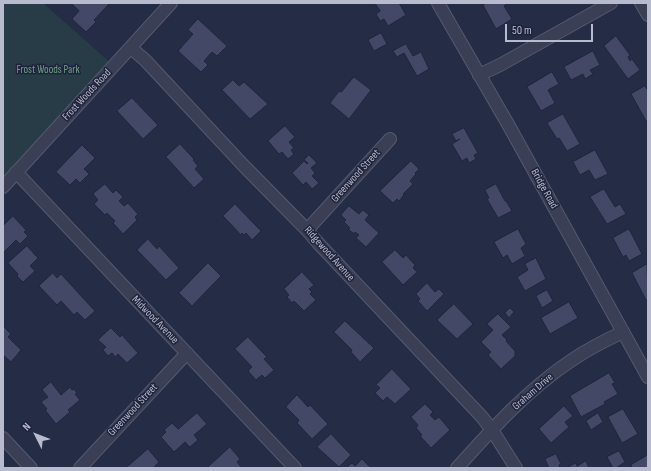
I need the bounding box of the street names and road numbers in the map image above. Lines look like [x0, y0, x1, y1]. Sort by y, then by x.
street label: Frost Woods Road [60, 67, 114, 123]
street label: Greenwood Street [329, 147, 383, 205]
street label: Bridge Road [528, 167, 560, 211]
street label: Ridgewood Avenue [301, 224, 357, 284]
street label: Midwood Avenue [129, 293, 181, 347]
street label: Graham Drive [510, 371, 556, 413]
street label: Greenwood Street [105, 381, 161, 439]

